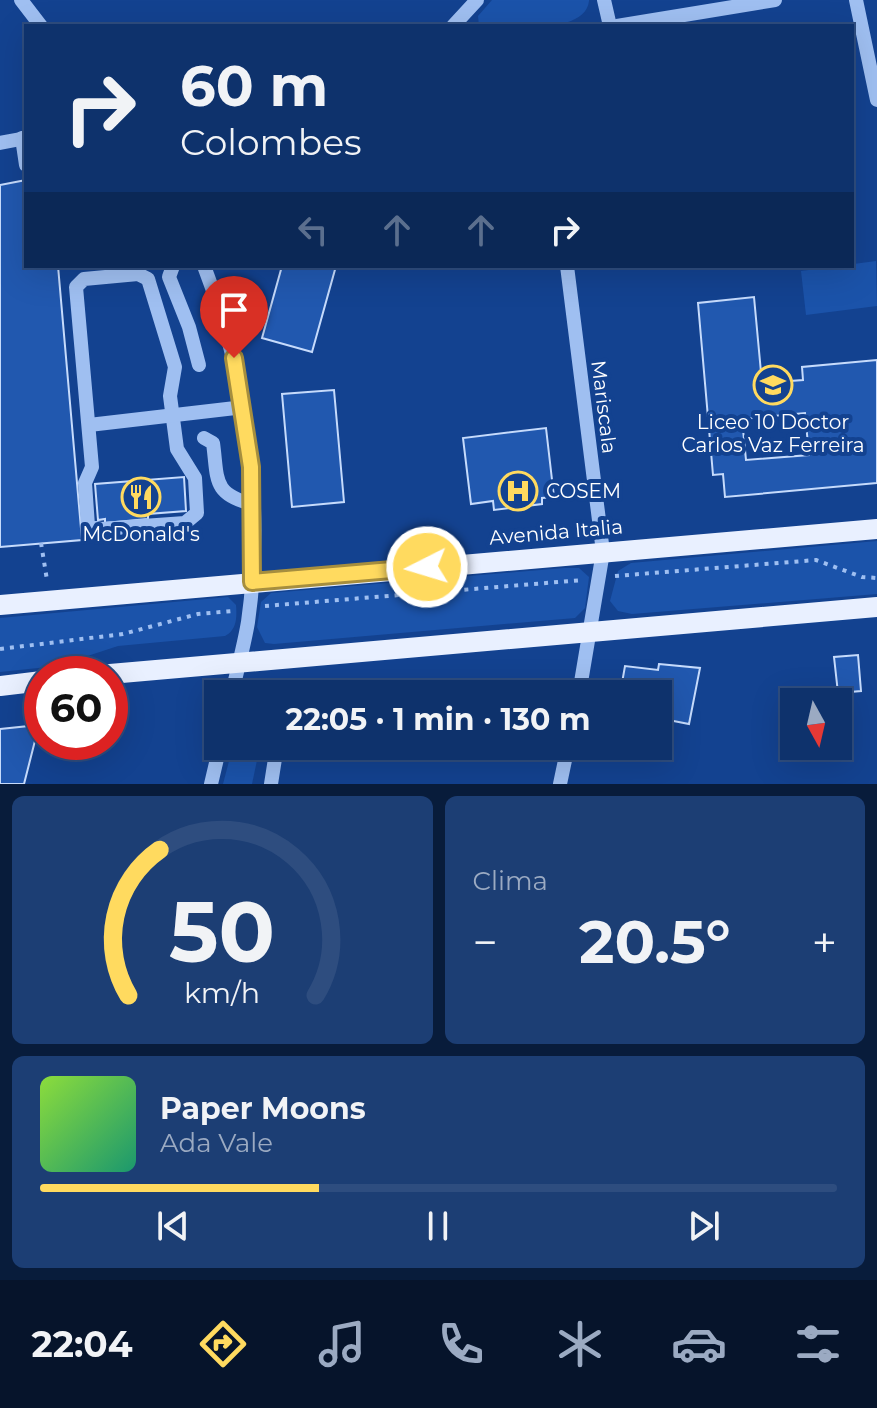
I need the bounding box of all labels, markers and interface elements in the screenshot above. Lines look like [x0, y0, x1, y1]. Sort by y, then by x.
text: 60 m [180, 52, 328, 120]
icon: right [48, 56, 152, 160]
text: Colombes [180, 120, 361, 164]
icon: left [291, 208, 335, 252]
icon: ahead [375, 208, 419, 252]
icon: ahead [459, 208, 503, 252]
icon: right [543, 208, 587, 252]
pin [200, 276, 268, 358]
icon: arrive [212, 288, 256, 332]
street label: Mariscala [586, 359, 622, 455]
school or university icon: Liceo 10 Doctor Carlos Vaz Ferreira [752, 364, 794, 406]
place label: Liceo 10 Doctor Carlos Vaz Ferreira [681, 410, 865, 457]
hospital icon: COSEM [497, 470, 539, 512]
restaurant icon: McDonald's [120, 476, 162, 518]
place label: COSEM [546, 479, 621, 503]
street label: Avenida Italia [488, 514, 624, 550]
place label: McDonald's [82, 522, 200, 546]
position arrow [385, 525, 469, 609]
speed limit sign: 60 [24, 656, 128, 760]
north arrow [780, 688, 852, 760]
map controls [780, 688, 852, 760]
text: 22:05 · 1 min · 130 m [286, 701, 590, 738]
text: Clima [473, 865, 548, 897]
text: 50 [169, 881, 275, 983]
text: 20.5° [579, 905, 730, 978]
text: − [473, 915, 498, 969]
text: + [812, 915, 837, 969]
text: km/h [184, 975, 260, 1010]
text: Paper Moons [160, 1090, 366, 1127]
text: Ada Vale [160, 1127, 273, 1159]
icon: previous [151, 1204, 195, 1248]
icon: pause [416, 1204, 460, 1248]
icon: next [682, 1204, 726, 1248]
icon: directions [195, 1316, 251, 1372]
icon: music [314, 1316, 370, 1372]
icon: phone [433, 1316, 489, 1372]
icon: climate [552, 1316, 608, 1372]
icon: car [671, 1316, 727, 1372]
icon: filters [790, 1316, 846, 1372]
text: 22:04 [31, 1322, 133, 1366]

